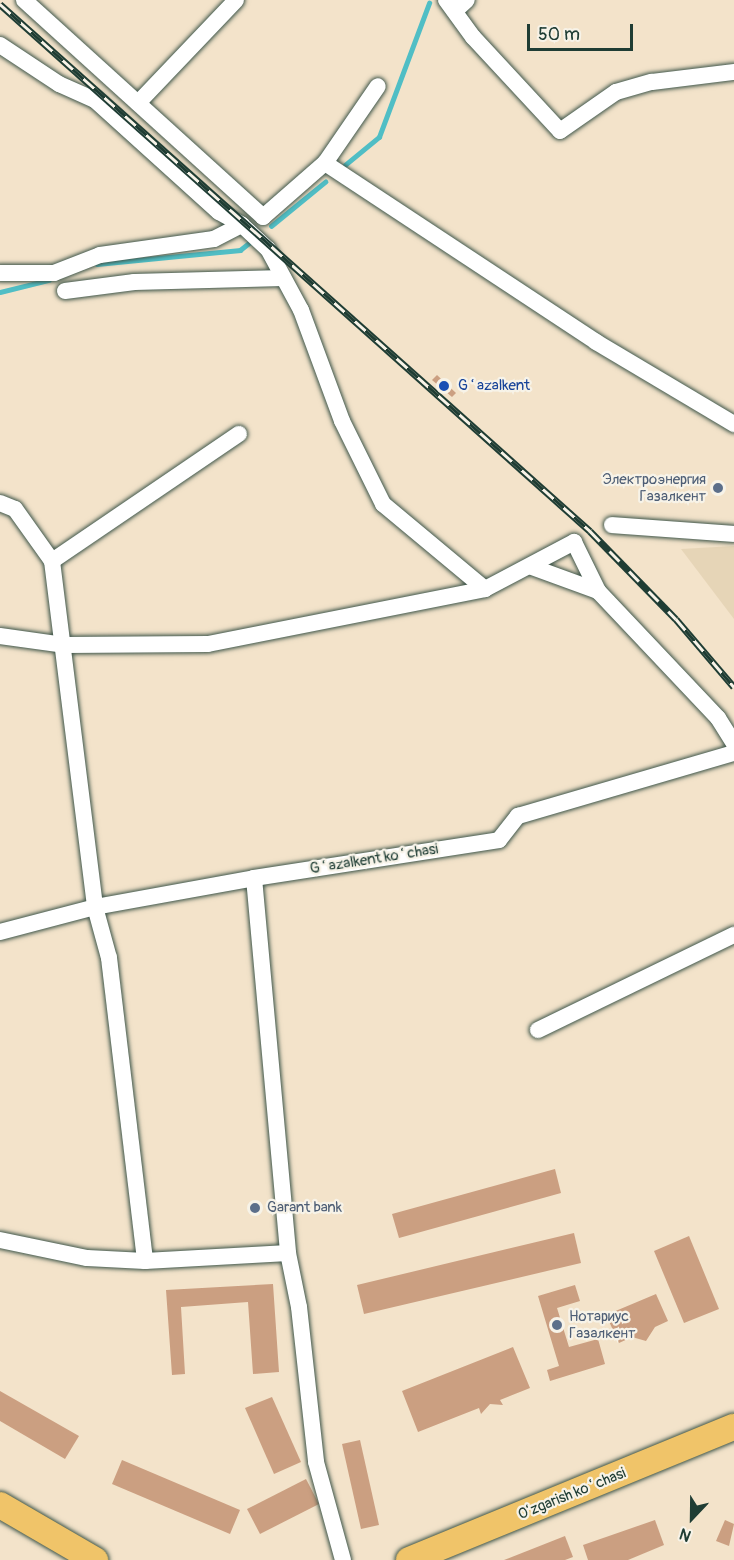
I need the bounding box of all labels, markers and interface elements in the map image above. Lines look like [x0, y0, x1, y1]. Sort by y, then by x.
scale bar [530, 12, 636, 50]
text: 50 m [538, 23, 580, 46]
marker: Gʻazalkent [435, 377, 453, 395]
place label: Gʻazalkent [458, 377, 530, 395]
place label: Электроэнергия Газалкент [602, 470, 706, 505]
marker: Электроэнергия Газалкент [711, 481, 725, 495]
street label: Gʻazalkent koʻchasi [309, 840, 439, 878]
place label: Garant bank [267, 1199, 342, 1217]
marker: Garant bank [248, 1201, 262, 1215]
place label: Нотариус Газалкент [569, 1307, 635, 1342]
marker: Нотариус Газалкент [550, 1318, 564, 1332]
street label: Oʻzgarish koʻchasi [515, 1464, 629, 1524]
north arrow [662, 1488, 722, 1548]
text: N [676, 1523, 694, 1546]

